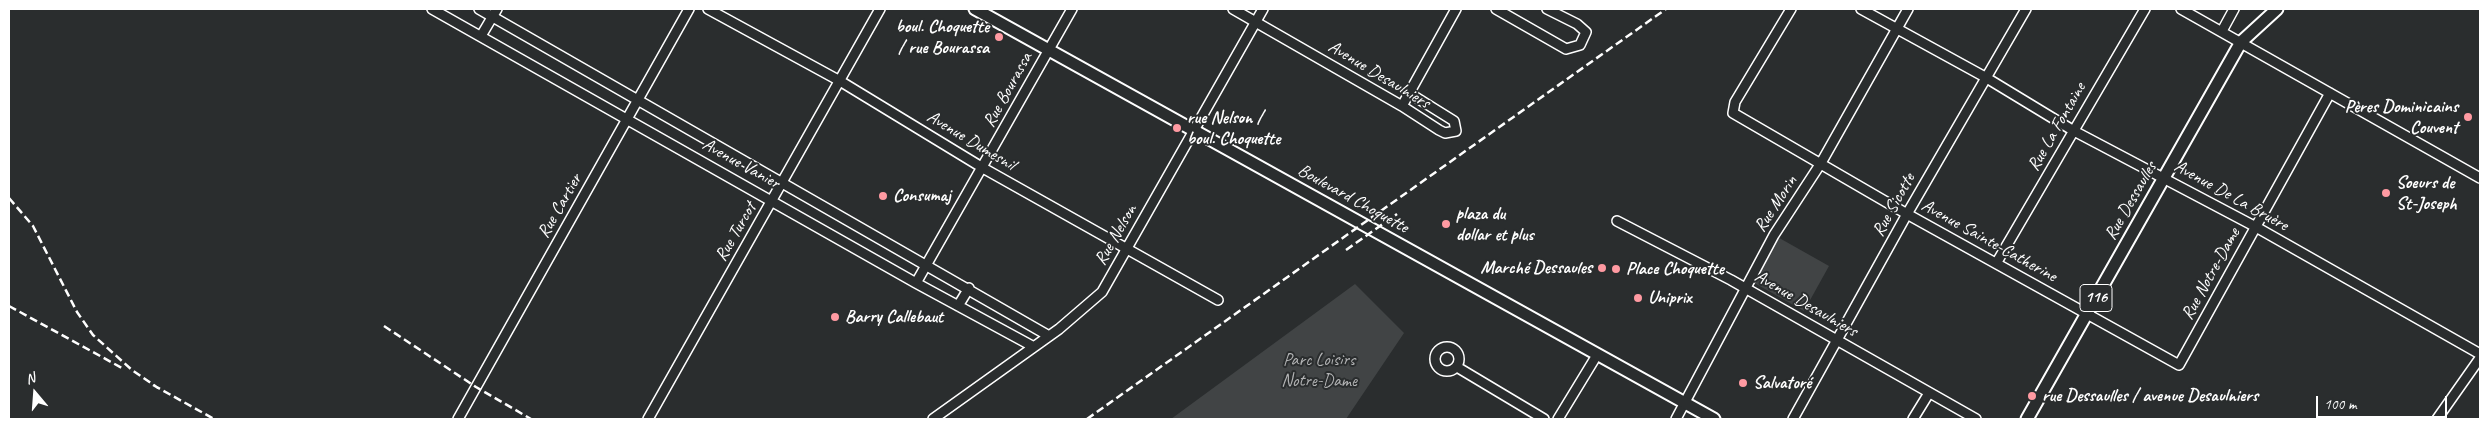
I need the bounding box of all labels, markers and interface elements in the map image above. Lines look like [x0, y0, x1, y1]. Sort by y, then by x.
place label: boul. Choquette / rue Bourassa [896, 16, 989, 58]
marker: boul. Choquette / rue Bourassa [993, 31, 1005, 43]
street label: Avenue Desaulniers [1324, 36, 1434, 114]
street label: Rue Bourassa [979, 49, 1037, 131]
street label: Rue La Fontaine [2023, 79, 2091, 175]
place label: Pères Dominicains Couvent [2345, 96, 2458, 138]
street label: Avenue Dumesnil [923, 106, 1019, 176]
place label: rue Nelson / boul. Choquette [1187, 107, 1280, 150]
marker: Pères Dominicains Couvent [2462, 111, 2474, 123]
marker: rue Nelson / boul. Choquette [1171, 122, 1183, 134]
street label: Avenue Vanier [698, 134, 784, 194]
street label: Avenue De La Bruère [2170, 156, 2292, 236]
street label: Rue Dessaulles [2100, 158, 2162, 244]
street label: Boulevard Choquette [1294, 160, 1412, 238]
street label: Rue Cartier [533, 170, 587, 242]
street label: Rue Sicotte [1868, 170, 1920, 240]
street label: Rue Morin [1750, 172, 1802, 236]
place label: Soeurs de St-Joseph [2396, 172, 2457, 214]
place label: Consumaj [893, 185, 951, 207]
marker: Soeurs de St-Joseph [2380, 187, 2392, 199]
marker: Consumaj [877, 190, 889, 202]
street label: Avenue Sainte-Catherine [1918, 195, 2060, 287]
street label: Rue Turcot [711, 199, 761, 265]
street label: Rue Nelson [1090, 201, 1142, 269]
place label: plaza du dollar et plus [1456, 203, 1534, 245]
marker: plaza du dollar et plus [1440, 218, 1452, 230]
street label: Rue Notre-Dame [2177, 224, 2245, 324]
place label: Marché Dessaules [1480, 257, 1592, 279]
place label: Place Choquette [1626, 258, 1724, 280]
marker: Marché Dessaules [1596, 262, 1608, 274]
marker: Place Choquette [1610, 263, 1622, 275]
street label: Avenue Desaulniers [1751, 266, 1861, 342]
road number: 116 [2080, 284, 2112, 312]
place label: Uniprix [1648, 287, 1691, 309]
marker: Uniprix [1632, 292, 1644, 304]
place label: Barry Callebaut [845, 306, 943, 328]
marker: Barry Callebaut [829, 311, 841, 323]
park label: Parc Loisirs Notre-Dame [1281, 349, 1357, 392]
north arrow [10, 368, 60, 418]
text: N [23, 369, 37, 388]
place label: Salvatoré [1753, 372, 1811, 394]
marker: Salvatoré [1737, 377, 1749, 389]
place label: rue Dessaulles / avenue Desaulniers [2042, 385, 2258, 407]
scale bar [2319, 386, 2450, 418]
marker: rue Dessaulles / avenue Desaulniers [2026, 390, 2038, 402]
text: 100 m [2324, 395, 2356, 414]

